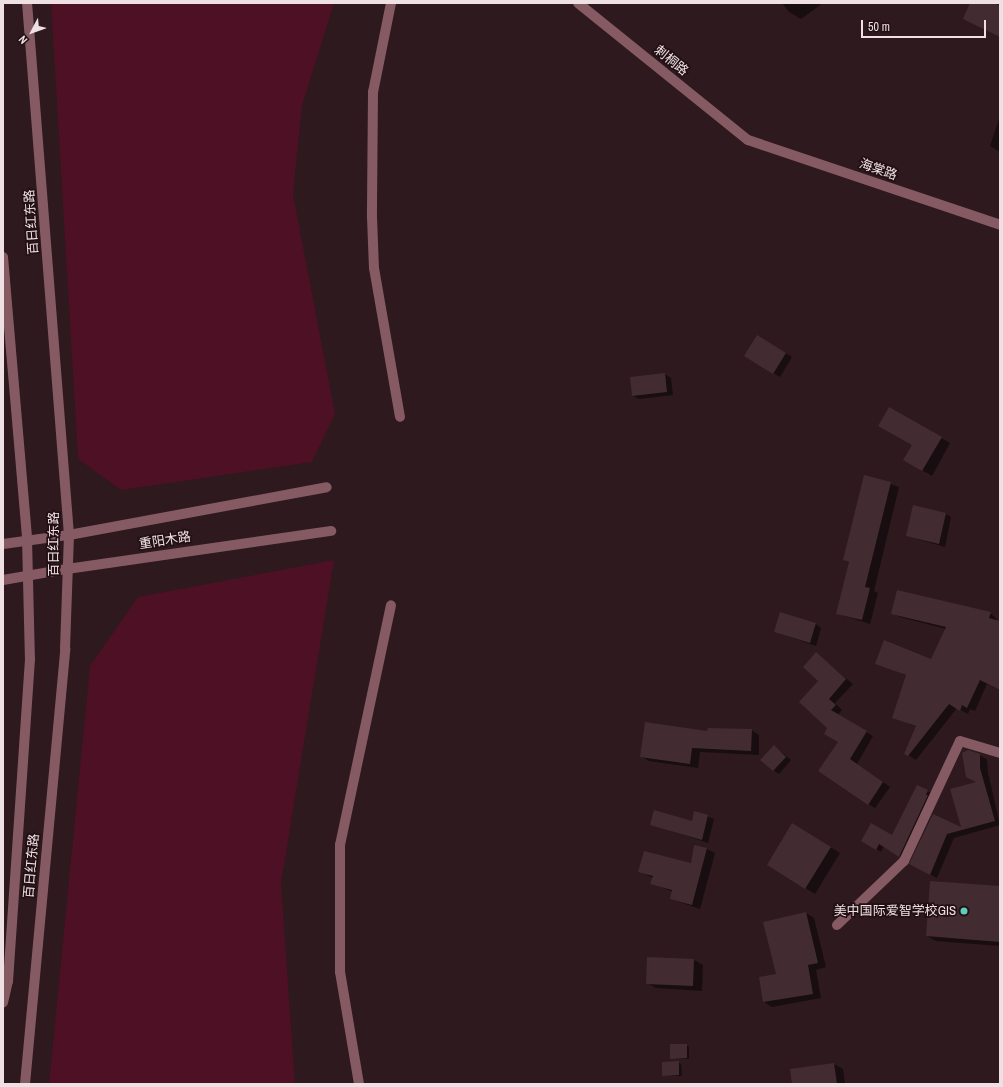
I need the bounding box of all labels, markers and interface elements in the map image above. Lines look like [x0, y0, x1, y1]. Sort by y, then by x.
north arrow [12, 12, 52, 52]
scale bar [863, 12, 988, 38]
text: 50 m [868, 19, 890, 35]
text: N [16, 33, 30, 47]
street label: 刺桐路 [651, 43, 691, 79]
street label: 海棠路 [857, 156, 899, 184]
street label: 百日红东路 [22, 189, 42, 255]
street label: 百日红东路 [46, 512, 62, 576]
street label: 重阳木路 [138, 529, 192, 553]
street label: 百日红东路 [21, 833, 43, 899]
place label: 美中国际爱智学校GIS [834, 903, 956, 919]
marker: 美中国际爱智学校GIS [959, 906, 969, 916]

